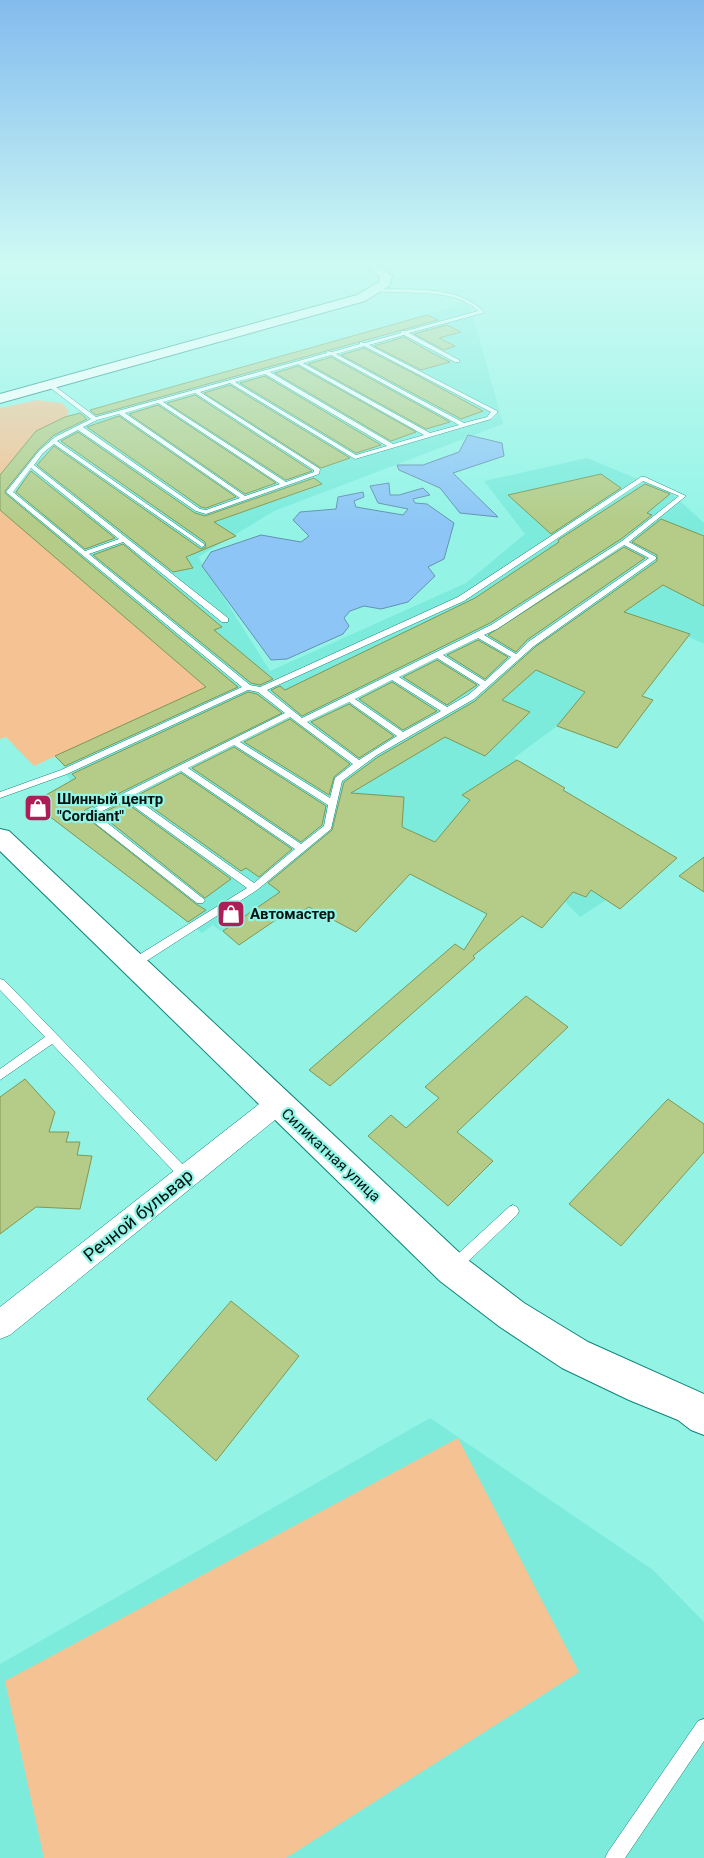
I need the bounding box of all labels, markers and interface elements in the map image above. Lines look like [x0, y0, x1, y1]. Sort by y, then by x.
place label: Шинный центр "Cordiant" [57, 790, 163, 825]
shop icon: Шинный центр "Cordiant" [23, 793, 53, 823]
shop icon: Автомастер [216, 899, 246, 929]
place label: Автомастер [250, 905, 335, 923]
street label: Силикатная улица [278, 1104, 384, 1206]
street label: Речной бульвар [79, 1164, 197, 1266]

